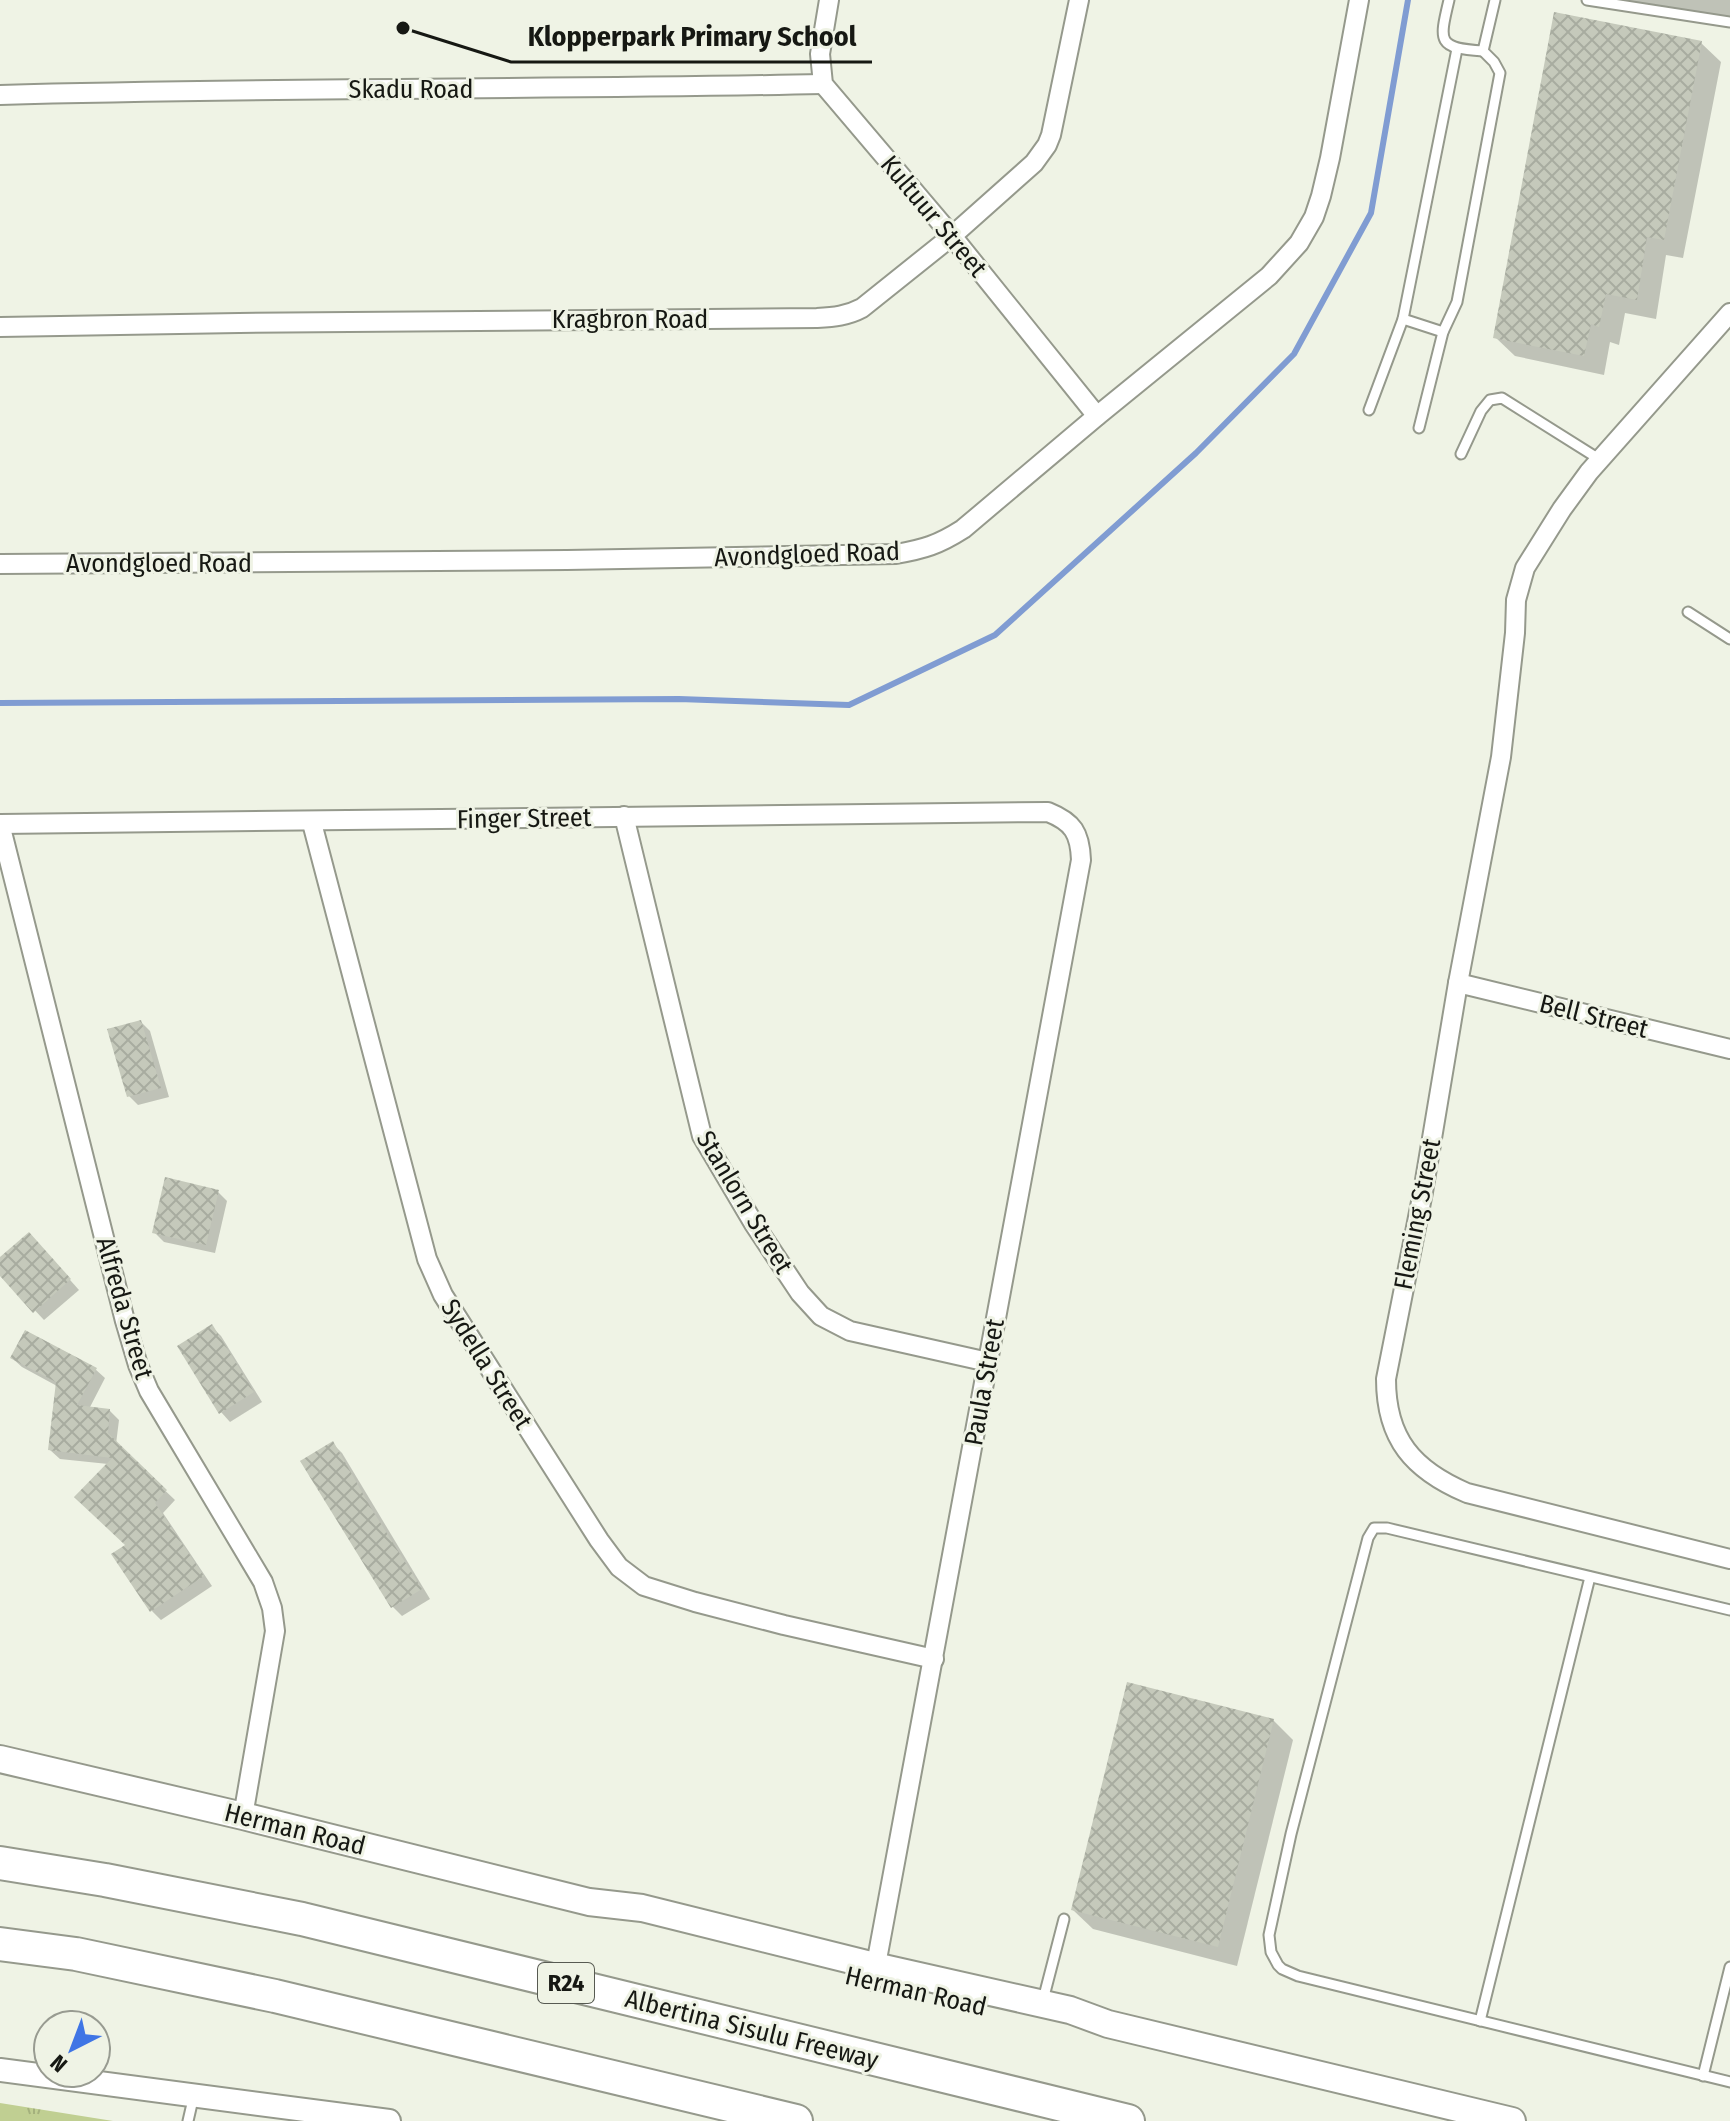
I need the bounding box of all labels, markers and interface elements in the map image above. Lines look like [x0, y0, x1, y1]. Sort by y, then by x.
callout: Klopperpark Primary School [511, 10, 872, 62]
text: Klopperpark Primary School [528, 20, 857, 53]
street label: Skadu Road [349, 74, 473, 105]
street label: Kultuur Street [874, 149, 994, 284]
street label: Kragbron Road [552, 304, 708, 335]
street label: Avondgloed Road [714, 536, 900, 573]
street label: Avondgloed Road [66, 548, 252, 579]
street label: Finger Street [456, 802, 592, 835]
street label: Bell Street [1536, 988, 1652, 1045]
street label: Stanlorn Street [690, 1125, 800, 1280]
street label: Fleming Street [1388, 1135, 1447, 1292]
street label: Alfreda Street [89, 1233, 160, 1383]
street label: Sydella Street [434, 1294, 539, 1435]
street label: Paula Street [958, 1316, 1011, 1448]
street label: Herman Road [221, 1797, 369, 1862]
street label: Herman Road [842, 1960, 990, 2023]
road number: R24 [538, 1963, 594, 2003]
street label: Albertina Sisulu Freeway [622, 1983, 882, 2076]
north arrow [32, 2009, 112, 2089]
text: N [45, 2049, 73, 2078]

